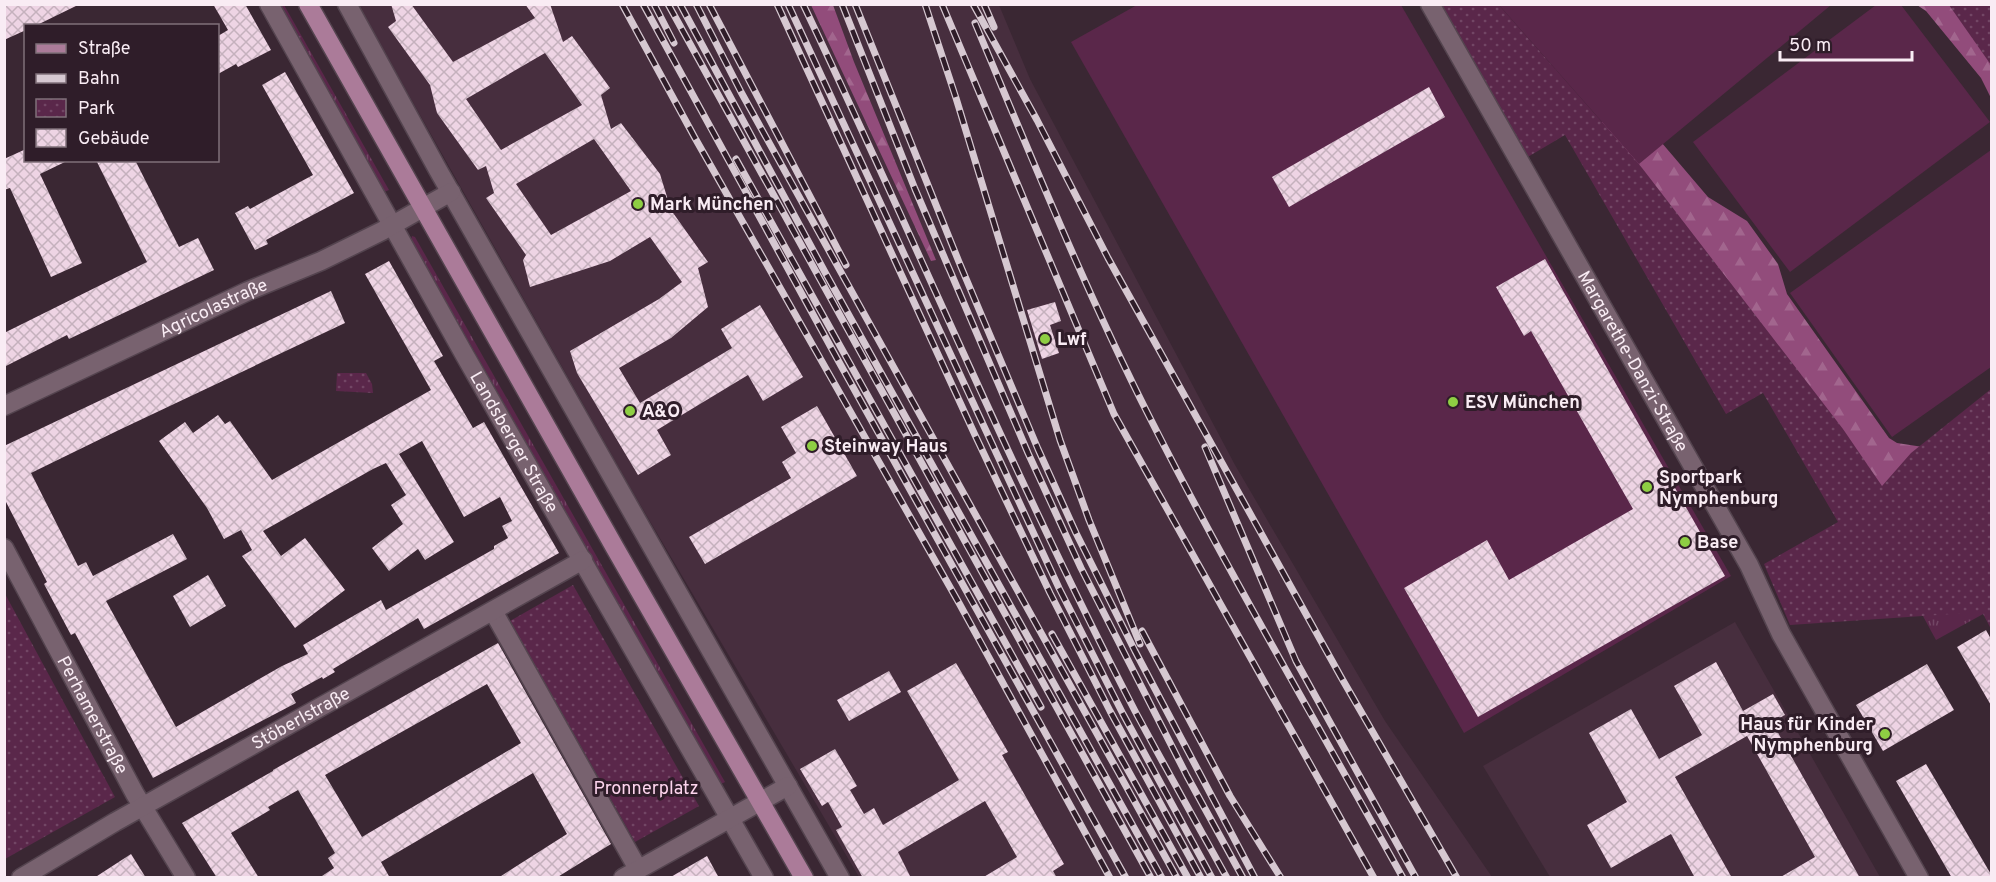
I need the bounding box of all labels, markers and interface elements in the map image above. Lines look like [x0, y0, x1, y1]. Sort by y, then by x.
legend [24, 24, 219, 162]
scale bar [1780, 24, 1912, 62]
text: 50 m [1789, 35, 1831, 58]
text: Straße [78, 38, 130, 61]
text: Bahn [78, 68, 120, 91]
text: Park [78, 98, 115, 121]
text: Gebäude [78, 128, 150, 151]
place label: Mark München [650, 194, 774, 217]
marker: Mark München [631, 197, 645, 211]
street label: Margarethe-Danzi-Straße [1571, 267, 1692, 457]
street label: Agricolastraße [156, 274, 271, 344]
place label: Lwf [1057, 329, 1087, 352]
marker: Lwf [1038, 332, 1052, 346]
street label: Landsberger Straße [464, 368, 563, 517]
place label: ESV München [1465, 392, 1580, 415]
marker: ESV München [1446, 395, 1460, 409]
place label: A&O [642, 401, 680, 424]
marker: A&O [623, 404, 637, 418]
place label: Steinway Haus [824, 436, 948, 459]
marker: Steinway Haus [805, 439, 819, 453]
place label: Sportpark Nymphenburg [1659, 467, 1778, 511]
marker: Sportpark Nymphenburg [1640, 480, 1654, 494]
place label: Base [1697, 532, 1738, 555]
marker: Base [1678, 535, 1692, 549]
street label: Perhamerstraße [51, 653, 132, 779]
street label: Stöberlstraße [248, 683, 355, 756]
place label: Haus für Kinder Nymphenburg [1740, 714, 1873, 758]
marker: Haus für Kinder Nymphenburg [1878, 727, 1892, 741]
park label: Pronnerplatz [593, 778, 699, 801]

